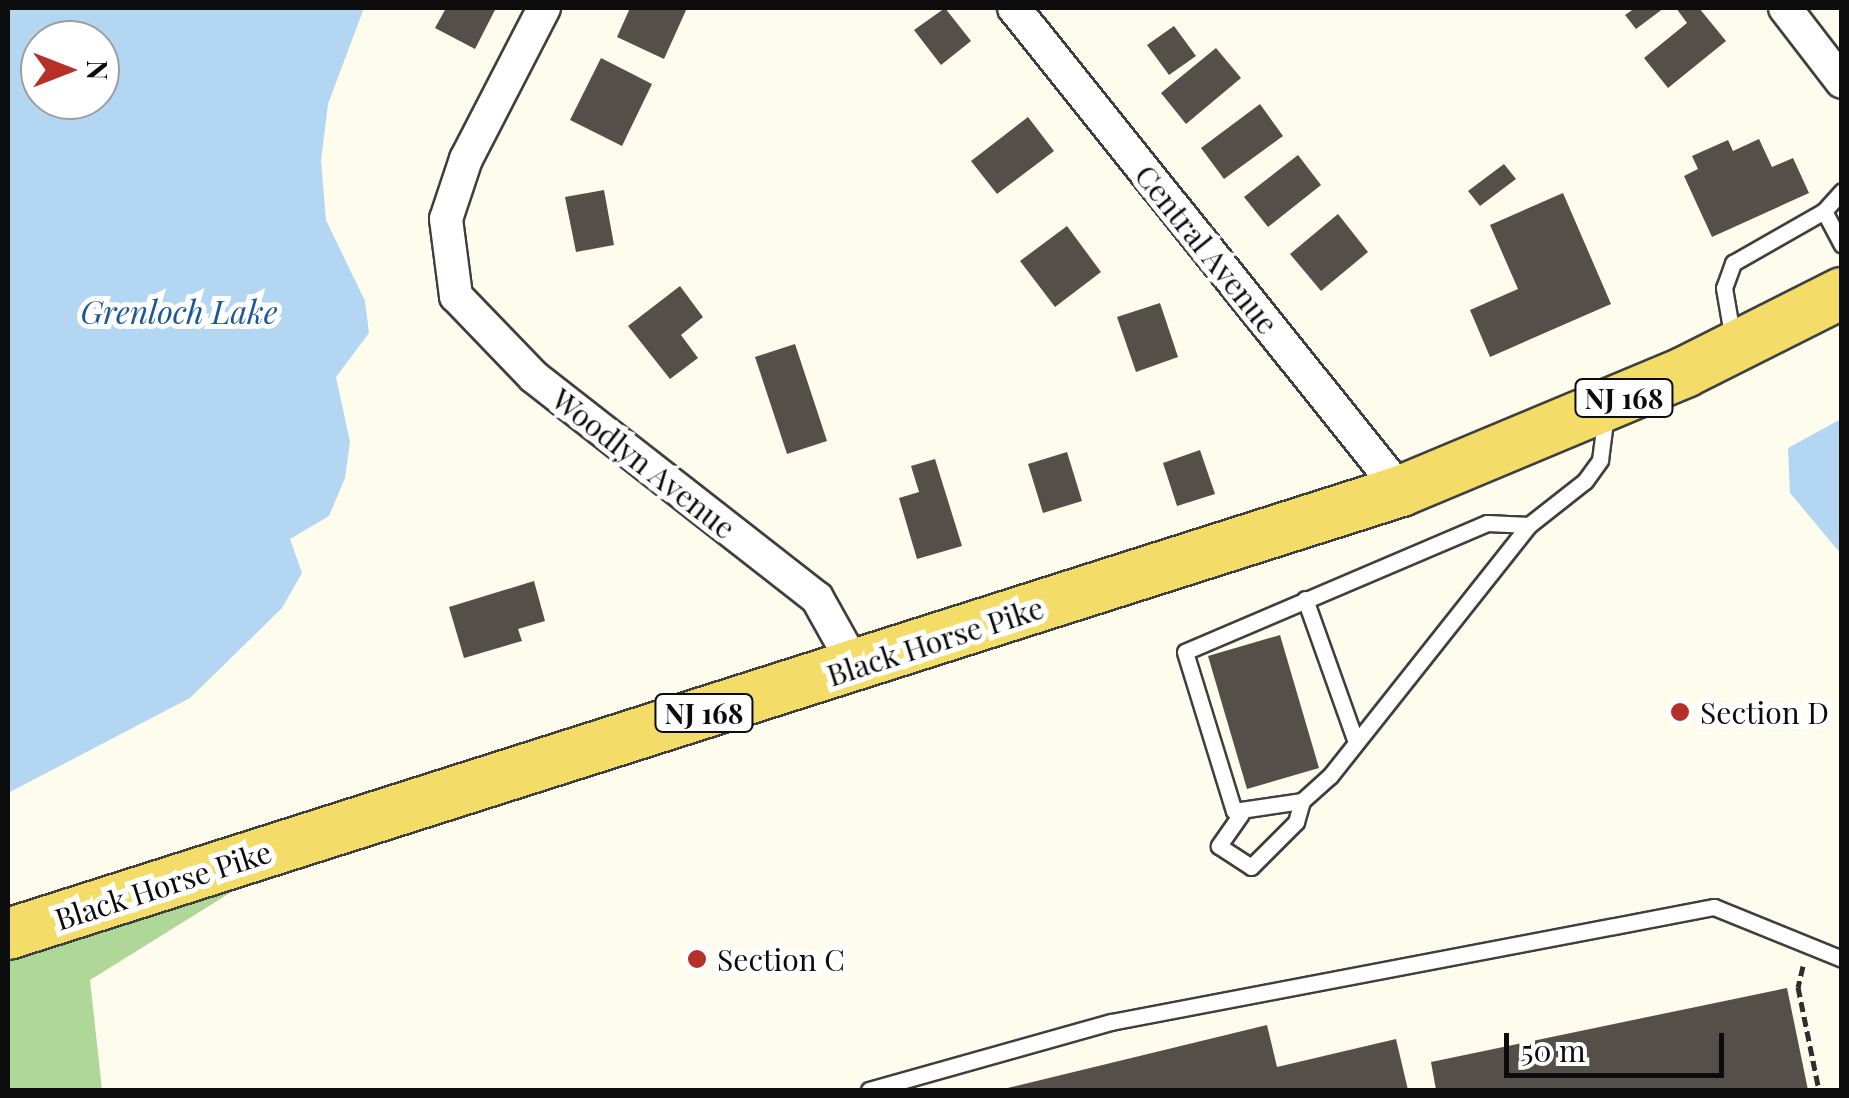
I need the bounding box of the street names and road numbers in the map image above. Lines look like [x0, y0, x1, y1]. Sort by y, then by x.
street label: Central Avenue [1128, 157, 1286, 341]
road number: NJ 168 [1574, 375, 1674, 421]
street label: Woodlyn Avenue [545, 380, 743, 546]
street label: Black Horse Pike [822, 589, 1048, 693]
road number: NJ 168 [654, 690, 754, 736]
street label: Black Horse Pike [50, 833, 276, 937]

